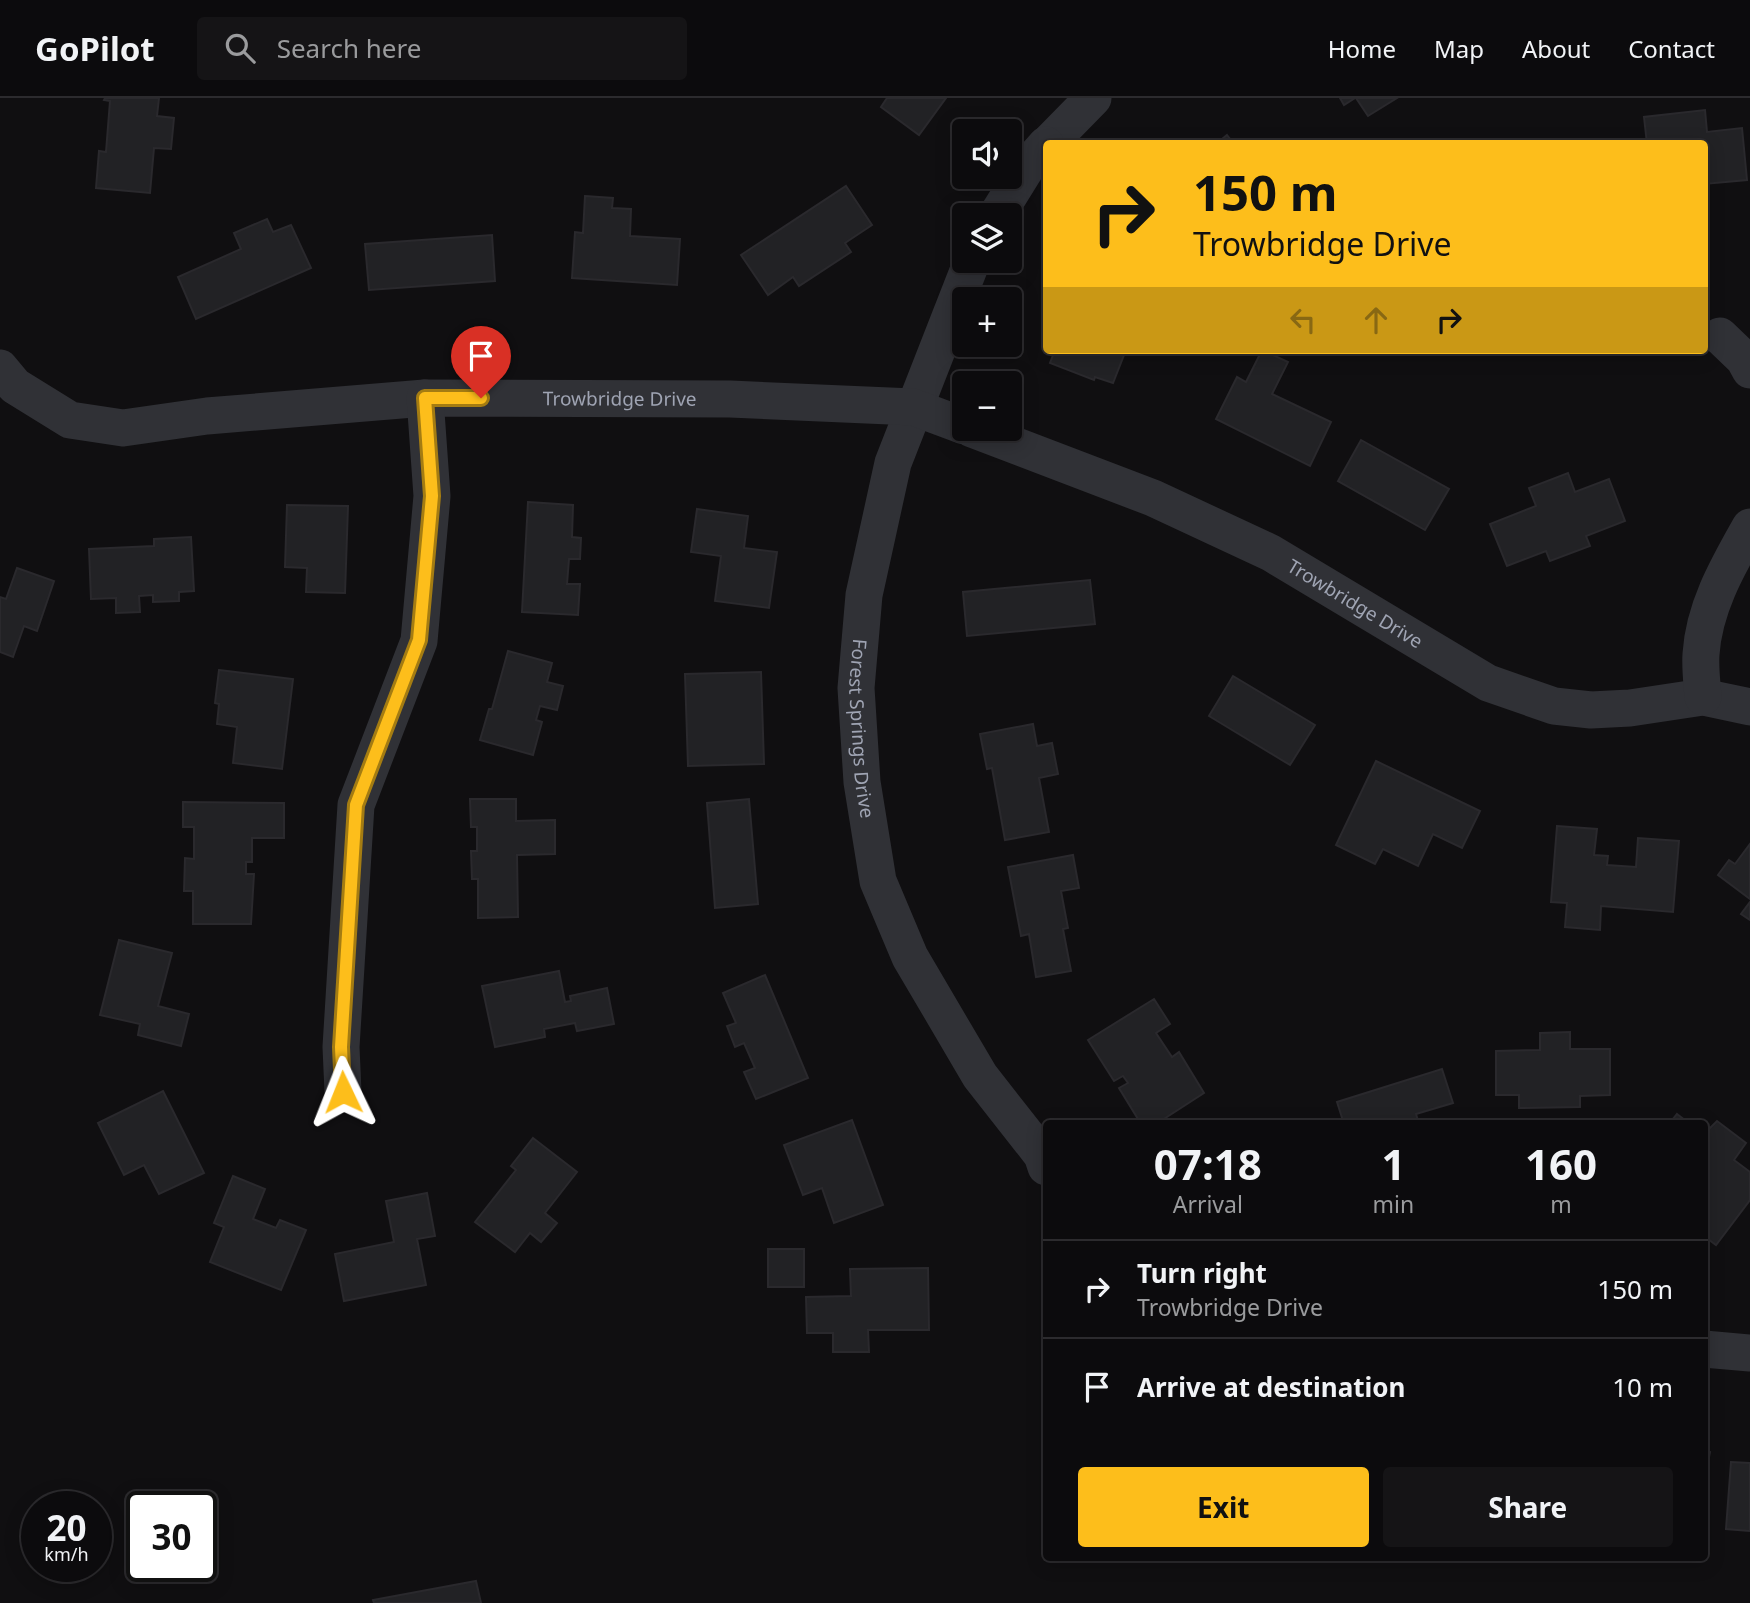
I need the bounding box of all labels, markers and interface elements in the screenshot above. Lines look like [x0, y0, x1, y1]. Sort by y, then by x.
search box [197, 17, 687, 80]
text: GoPilot [35, 26, 155, 71]
icon: search [221, 29, 259, 67]
text: Search here [277, 30, 421, 66]
text: Home [1328, 32, 1396, 65]
text: Map [1434, 32, 1484, 65]
text: About [1522, 32, 1590, 65]
text: Contact [1628, 32, 1715, 65]
map controls [952, 119, 1022, 441]
button: sound [952, 119, 1022, 189]
text: 150 m [1193, 159, 1338, 225]
icon: right [1078, 168, 1169, 259]
button: layers [952, 203, 1022, 273]
text: Trowbridge Drive [1193, 222, 1452, 265]
button: + [952, 287, 1022, 357]
icon: left [1284, 301, 1322, 339]
icon: ahead [1357, 301, 1395, 339]
icon: right [1430, 301, 1468, 339]
pin [451, 326, 511, 398]
icon: arrive [462, 337, 500, 375]
button: − [952, 371, 1022, 441]
street label: Trowbridge Drive [543, 385, 697, 412]
street label: Trowbridge Drive [1283, 553, 1428, 654]
street label: Forest Springs Drive [843, 638, 881, 820]
position arrow [306, 1055, 380, 1129]
text: 07:18 [1154, 1135, 1262, 1192]
text: 1 [1381, 1135, 1405, 1192]
text: 160 [1525, 1135, 1597, 1192]
text: Arrival [1173, 1188, 1243, 1220]
text: min [1373, 1188, 1414, 1220]
text: m [1550, 1188, 1572, 1220]
text: Turn right [1137, 1255, 1267, 1291]
icon: right [1078, 1270, 1116, 1308]
text: 150 m [1597, 1271, 1673, 1307]
text: Trowbridge Drive [1137, 1291, 1323, 1323]
icon: arrive [1078, 1368, 1116, 1406]
text: Arrive at destination [1137, 1369, 1406, 1405]
text: 10 m [1612, 1369, 1673, 1405]
button: Exit [1078, 1467, 1369, 1547]
button: Share [1383, 1467, 1673, 1547]
speed limit sign: 30 [126, 1491, 217, 1582]
text: 20 [46, 1504, 87, 1551]
text: km/h [44, 1542, 89, 1566]

